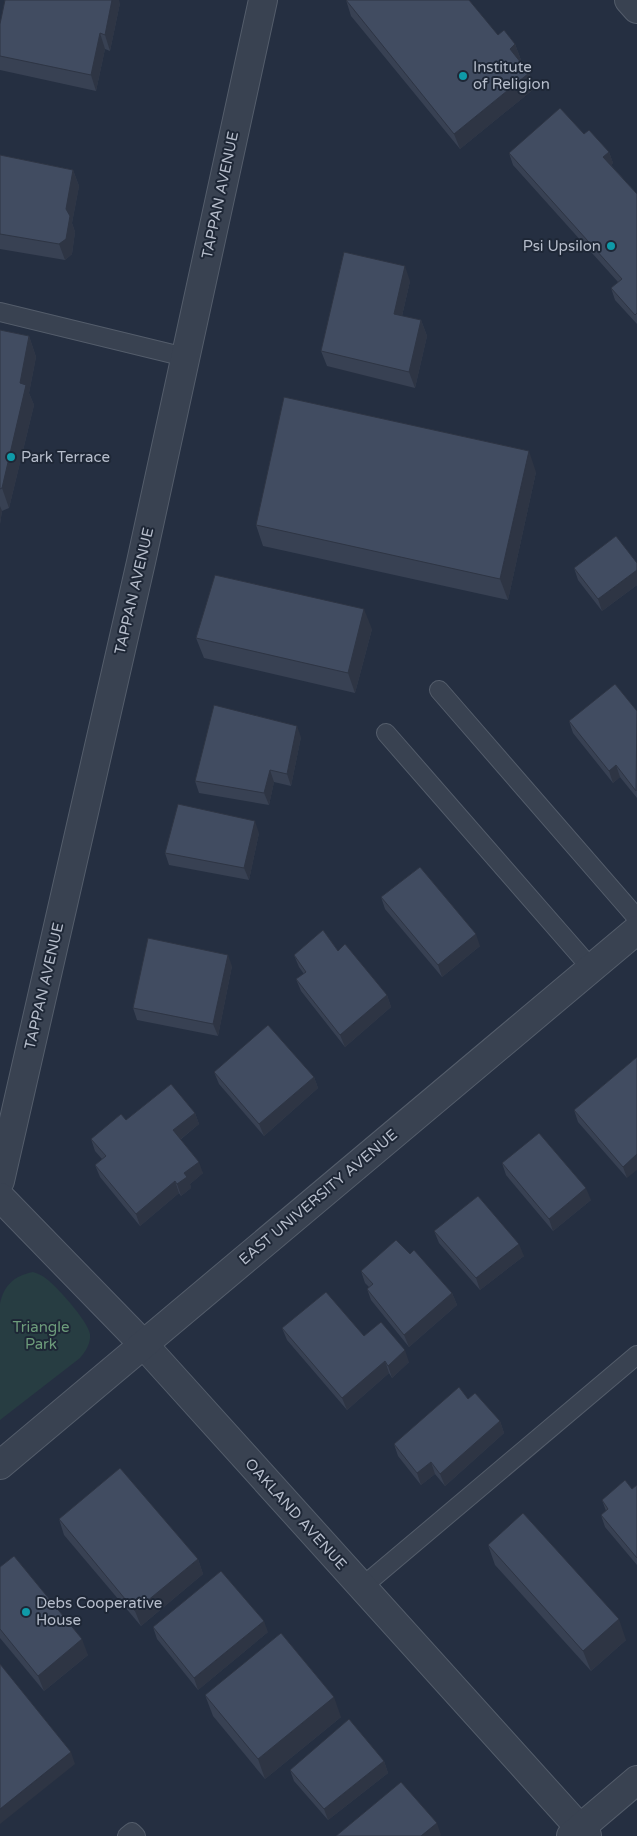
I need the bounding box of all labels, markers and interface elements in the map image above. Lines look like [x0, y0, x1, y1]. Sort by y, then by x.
place label: Institute of Religion [473, 58, 550, 93]
marker: Institute of Religion [457, 70, 469, 82]
street label: TAPPAN AVENUE [198, 130, 242, 260]
place label: Psi Upsilon [523, 237, 601, 255]
marker: Psi Upsilon [605, 240, 617, 252]
place label: Park Terrace [21, 448, 110, 466]
marker: Park Terrace [5, 451, 17, 463]
street label: TAPPAN AVENUE [111, 526, 157, 656]
street label: TAPPAN AVENUE [21, 921, 67, 1051]
street label: EAST UNIVERSITY AVENUE [235, 1125, 401, 1269]
park label: Triangle Park [13, 1318, 69, 1353]
street label: OAKLAND AVENUE [241, 1455, 351, 1573]
place label: Debs Cooperative House [36, 1594, 162, 1629]
marker: Debs Cooperative House [20, 1606, 32, 1618]

